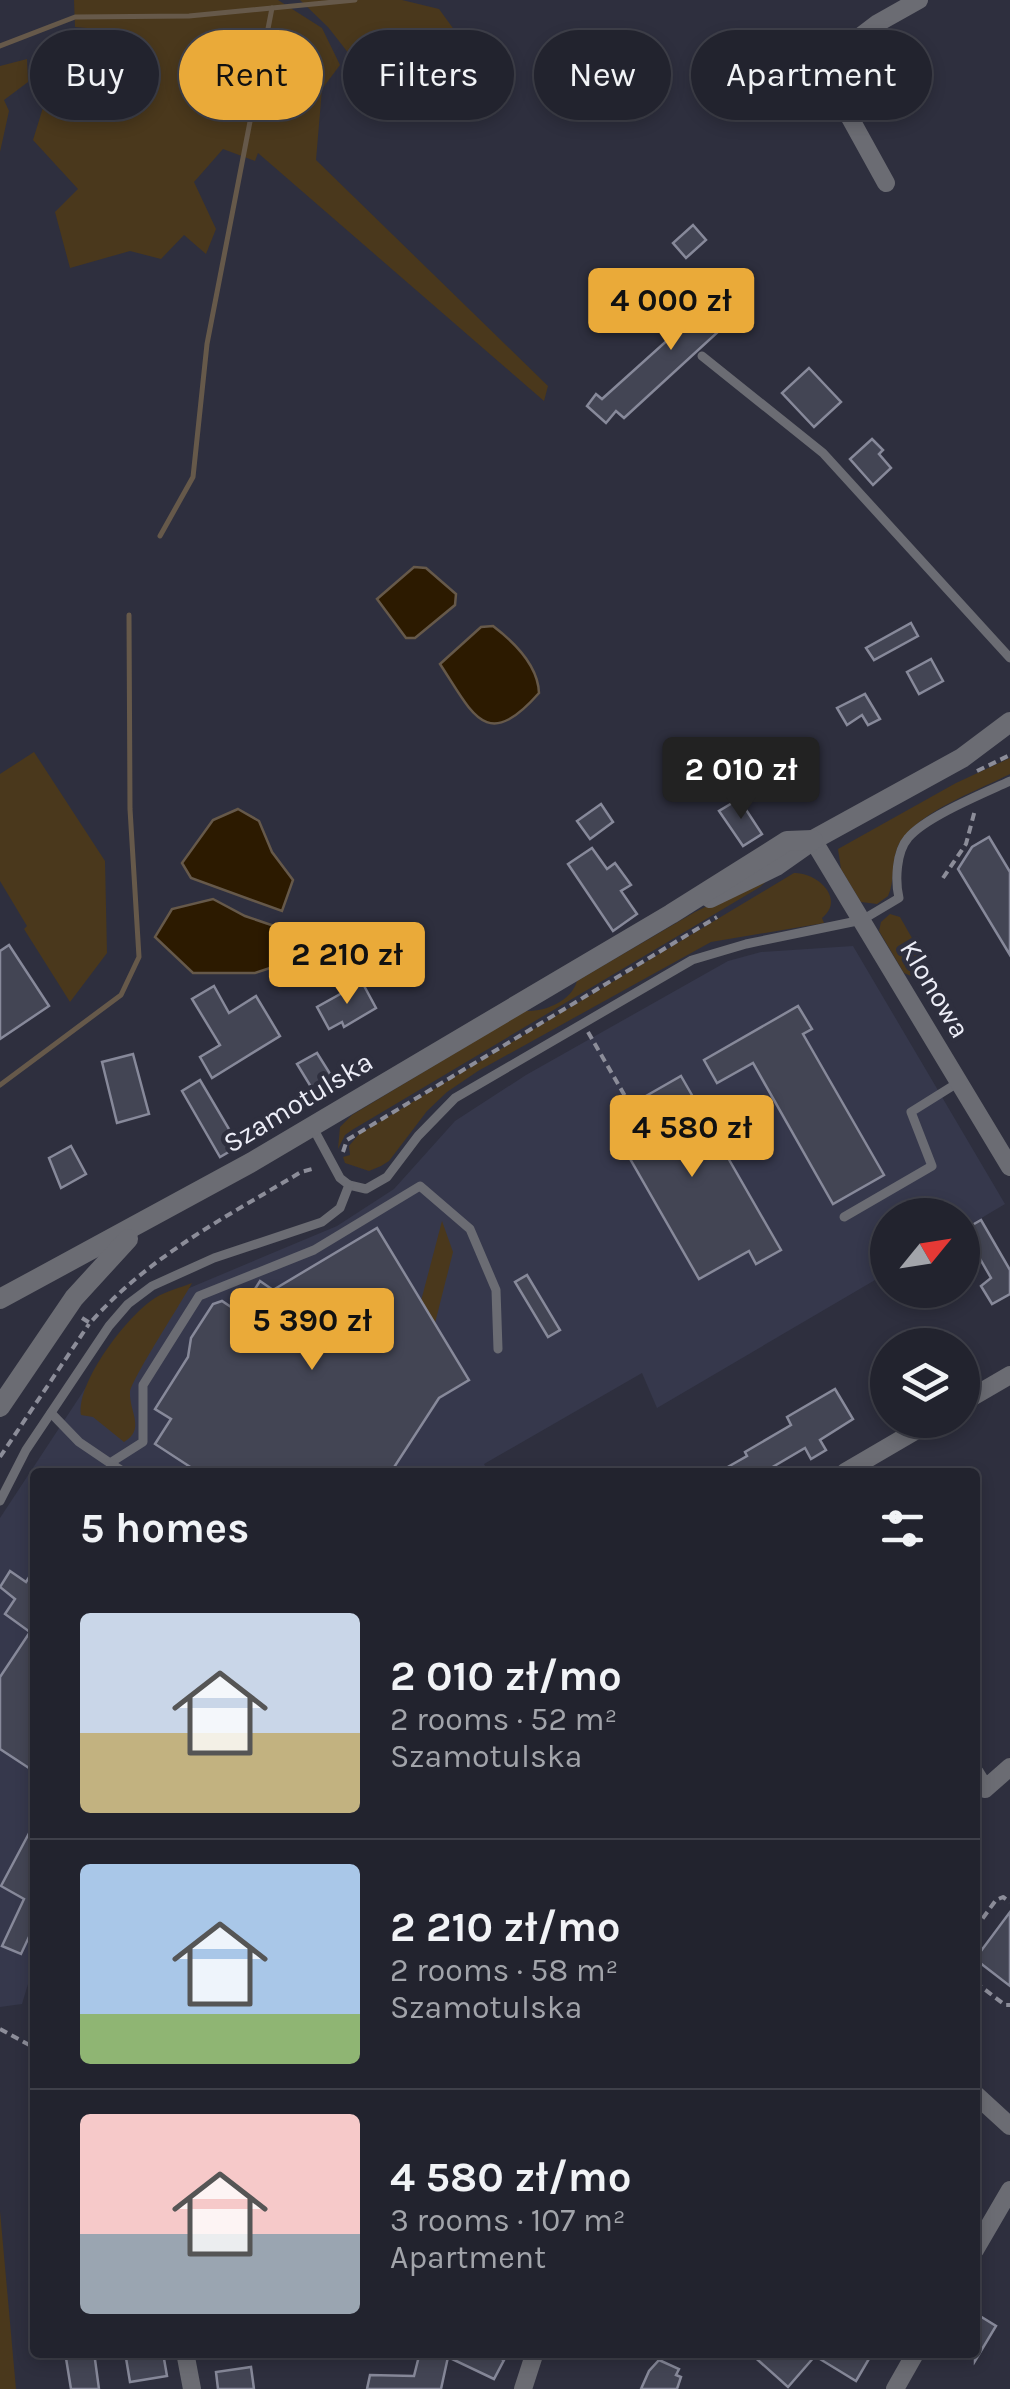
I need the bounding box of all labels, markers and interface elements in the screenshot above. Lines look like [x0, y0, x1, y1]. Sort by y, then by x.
chip: Buy [30, 30, 159, 120]
chip: Rent [179, 30, 323, 120]
chip: Filters [343, 30, 514, 120]
chip: New [534, 30, 671, 120]
chip: Apartment [691, 30, 932, 120]
pin: 4 000 zł [568, 268, 774, 353]
text: 4 000 zł [610, 282, 732, 319]
pin: 2 010 zł [638, 737, 844, 822]
text: 2 010 zł [684, 751, 798, 788]
pin: 2 210 zł [244, 922, 450, 1007]
street label: Klonowa [893, 934, 977, 1044]
text: 2 210 zł [291, 936, 403, 973]
street label: Szamotulska [217, 1045, 379, 1159]
pin: 4 580 zł [589, 1095, 795, 1180]
text: 4 580 zł [632, 1109, 752, 1146]
north arrow [870, 1198, 980, 1308]
map controls [870, 1198, 980, 1438]
pin: 5 390 zł [209, 1288, 415, 1373]
text: 5 390 zł [252, 1302, 372, 1339]
button: layers [870, 1328, 980, 1438]
icon: filters [875, 1501, 930, 1556]
text: 5 homes [80, 1503, 249, 1553]
text: 2 010 zł/mo [390, 1651, 622, 1701]
icon: home [160, 1653, 280, 1773]
text: 2 rooms · 52 m² [390, 1701, 617, 1738]
text: Szamotulska [390, 1738, 582, 1775]
text: 2 210 zł/mo [390, 1902, 621, 1952]
icon: home [160, 1904, 280, 2024]
text: 2 rooms · 58 m² [390, 1952, 618, 1989]
text: Szamotulska [390, 1989, 582, 2026]
text: 4 580 zł/mo [390, 2152, 631, 2202]
icon: home [160, 2154, 280, 2274]
text: 3 rooms · 107 m² [390, 2202, 626, 2239]
text: Apartment [390, 2239, 546, 2276]

